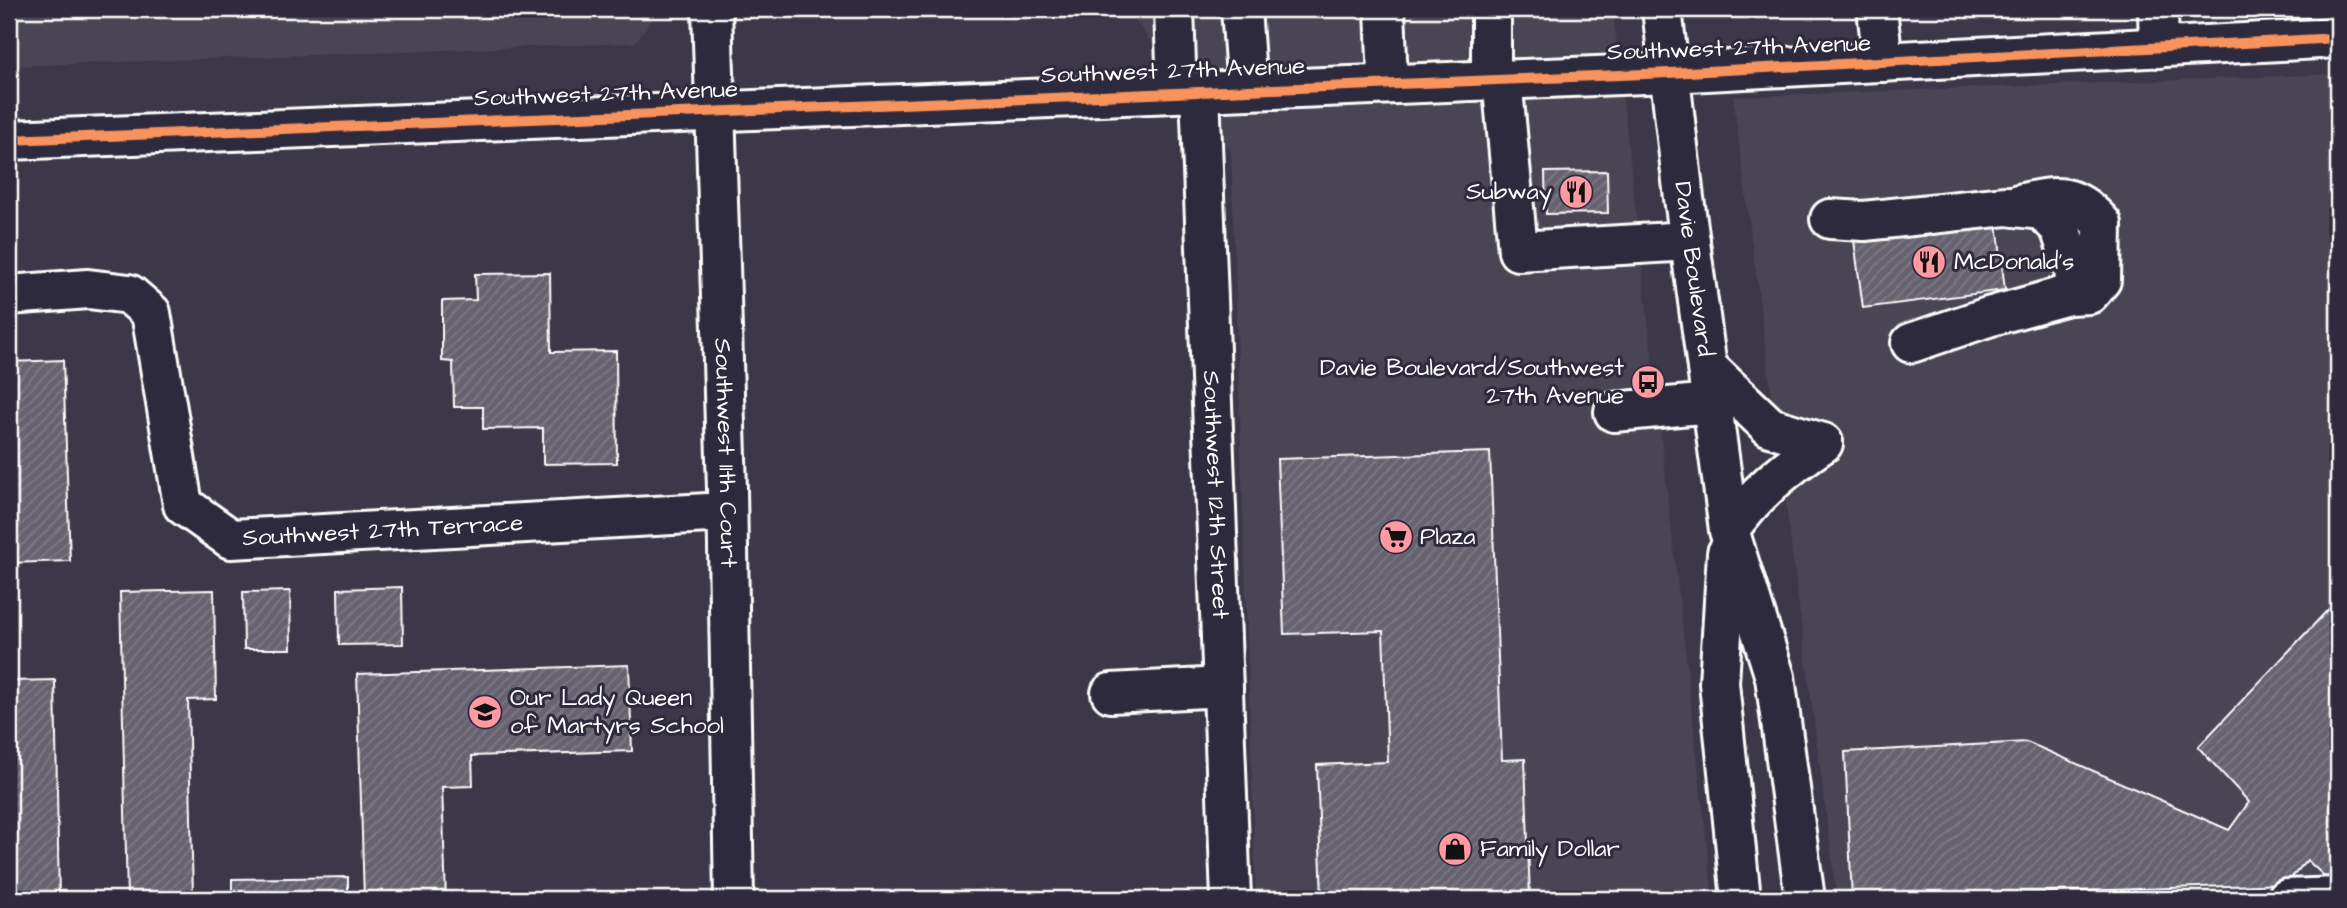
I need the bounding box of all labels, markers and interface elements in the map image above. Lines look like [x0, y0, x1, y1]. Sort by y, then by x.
street label: Southwest 27th Avenue [1606, 26, 1872, 70]
street label: Southwest 27th Avenue [1040, 49, 1306, 93]
street label: Southwest 27th Avenue [473, 72, 739, 116]
restaurant icon: Subway [1557, 173, 1595, 211]
place label: Subway [1466, 175, 1552, 210]
street label: Davie Boulevard [1665, 180, 1722, 359]
restaurant icon: McDonald's [1910, 243, 1948, 281]
place label: McDonald's [1954, 245, 2074, 279]
street label: Southwest 11th Court [705, 338, 745, 568]
place label: Davie Boulevard/Southwest 27th Avenue [1320, 351, 1624, 413]
bus stop icon: Davie Boulevard/Southwest 27th Avenue [1629, 363, 1667, 401]
street label: Southwest 12th Street [1194, 370, 1237, 620]
street label: Southwest 27th Terrace [241, 506, 524, 555]
supermarket icon: Plaza [1377, 518, 1415, 556]
place label: Plaza [1420, 520, 1475, 554]
place label: Our Lady Queen of Martyrs School [510, 681, 724, 744]
school or university icon: Our Lady Queen of Martyrs School [466, 693, 504, 731]
shop icon: Family Dollar [1436, 830, 1474, 868]
place label: Family Dollar [1480, 832, 1620, 867]

